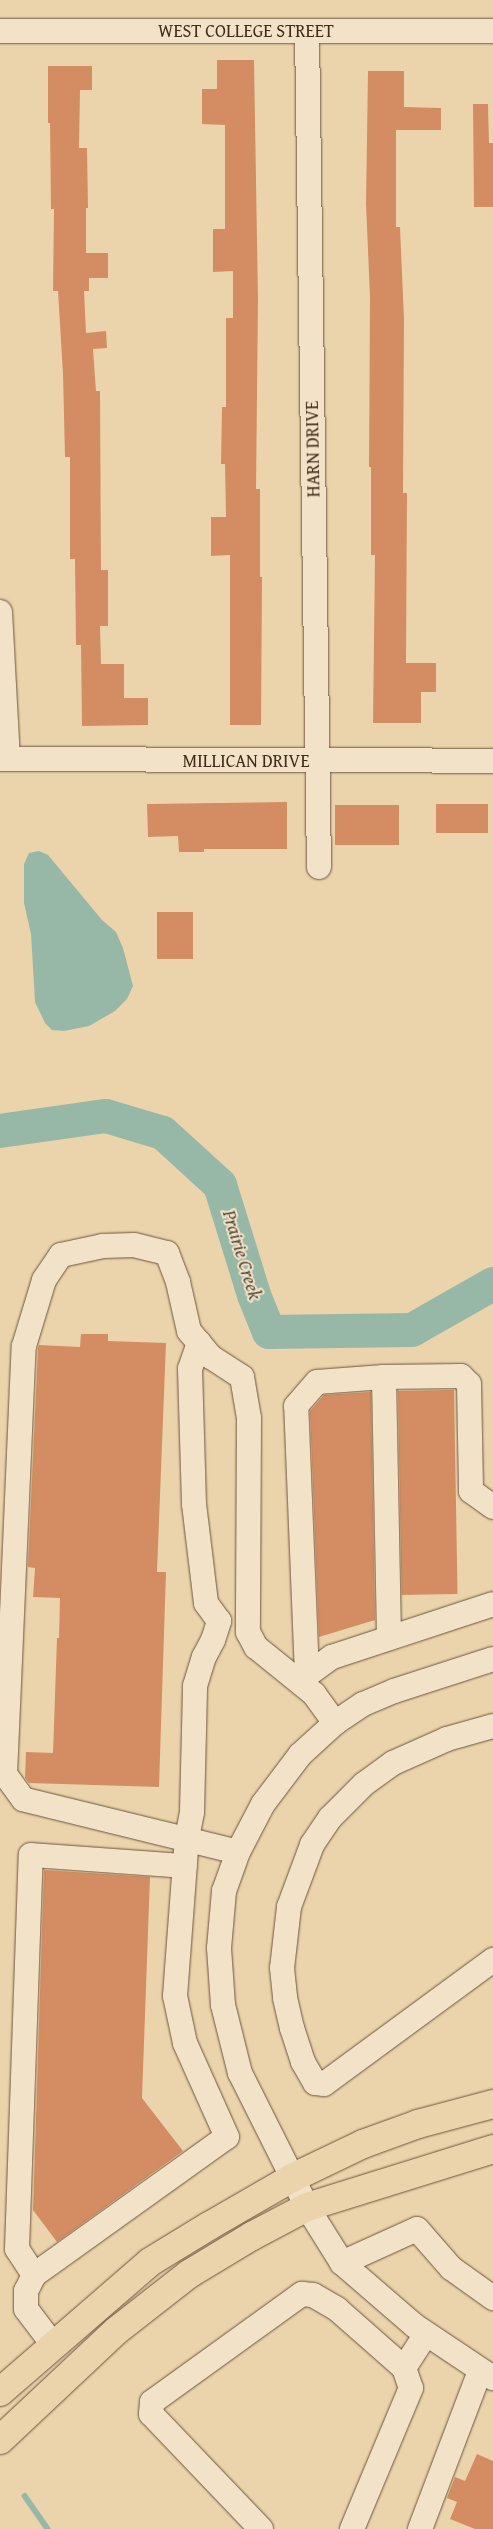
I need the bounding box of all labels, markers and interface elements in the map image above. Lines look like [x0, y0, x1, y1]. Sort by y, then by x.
street label: WEST COLLEGE STREET [158, 20, 334, 42]
street label: HARN DRIVE [301, 400, 325, 498]
street label: MILLICAN DRIVE [182, 750, 310, 772]
water label: Prairie Creek [218, 1207, 266, 1303]

